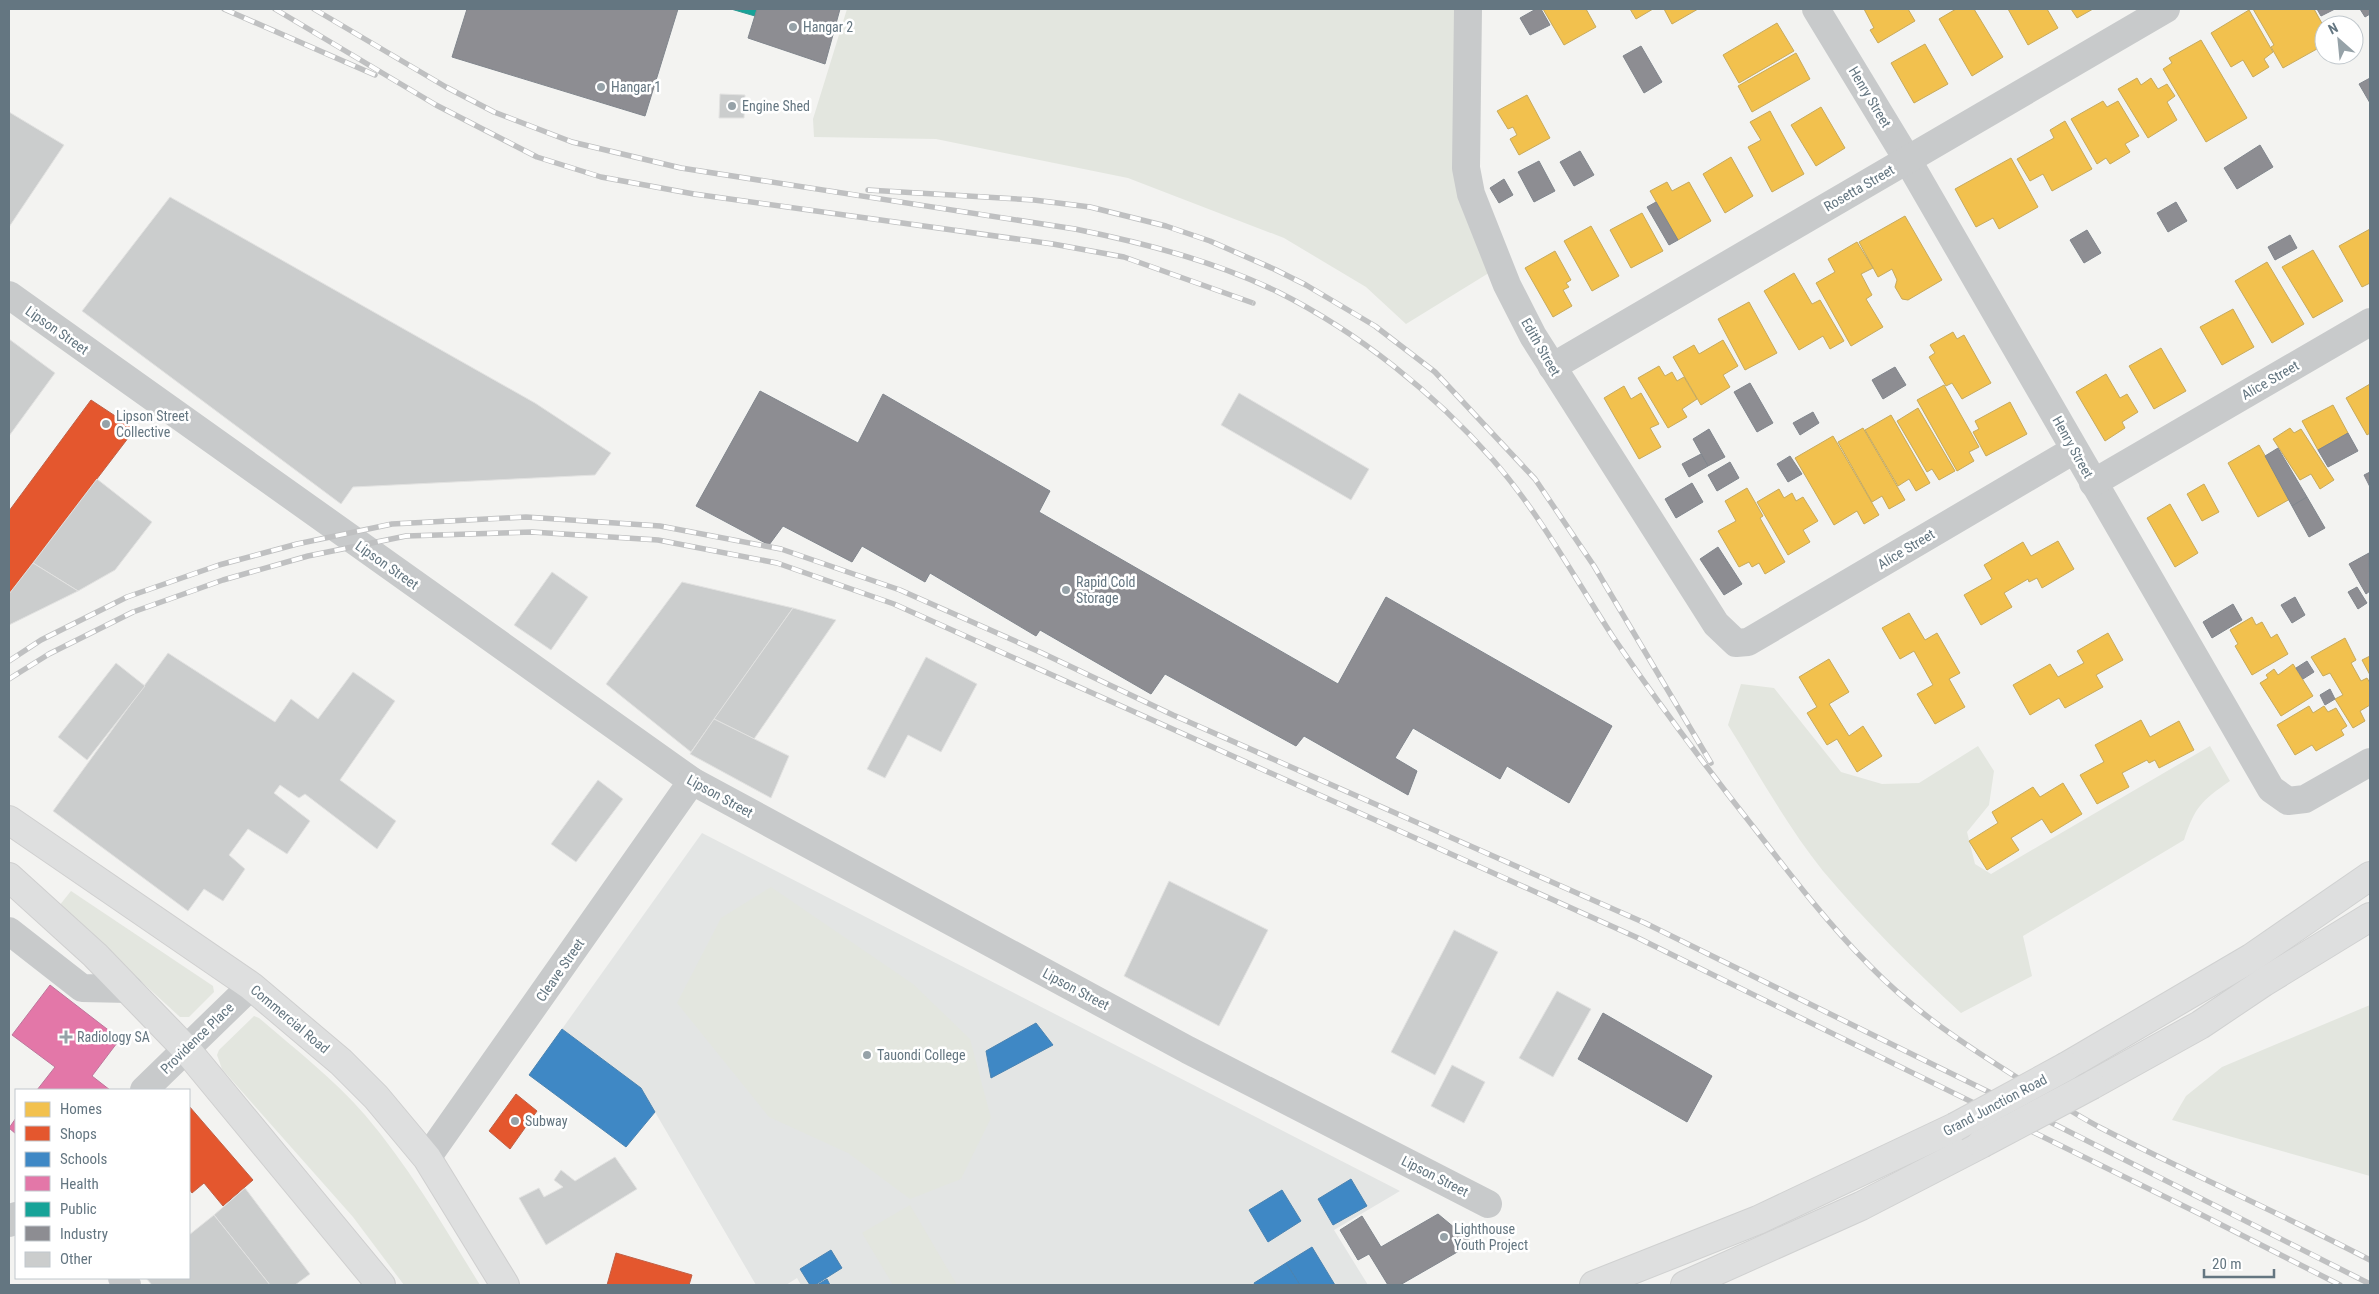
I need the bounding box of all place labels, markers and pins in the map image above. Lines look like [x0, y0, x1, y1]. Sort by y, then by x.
place label: Hangar 2 [803, 19, 853, 35]
marker: Hangar 2 [787, 21, 799, 33]
place label: Hangar 1 [611, 79, 661, 95]
marker: Hangar 1 [595, 81, 607, 93]
place label: Engine Shed [742, 98, 810, 114]
marker: Engine Shed [726, 100, 738, 112]
place label: Lipson Street Collective [116, 408, 189, 440]
marker: Lipson Street Collective [100, 418, 112, 430]
place label: Rapid Cold Storage [1076, 574, 1136, 606]
marker: Rapid Cold Storage [1060, 584, 1072, 596]
place label: Radiology SA [77, 1029, 150, 1045]
marker: Radiology SA [59, 1030, 73, 1044]
place label: Tauondi College [877, 1047, 966, 1063]
marker: Tauondi College [861, 1049, 873, 1061]
place label: Subway [525, 1113, 568, 1129]
marker: Subway [509, 1115, 521, 1127]
place label: Lighthouse Youth Project [1454, 1221, 1528, 1253]
marker: Lighthouse Youth Project [1438, 1231, 1450, 1243]

